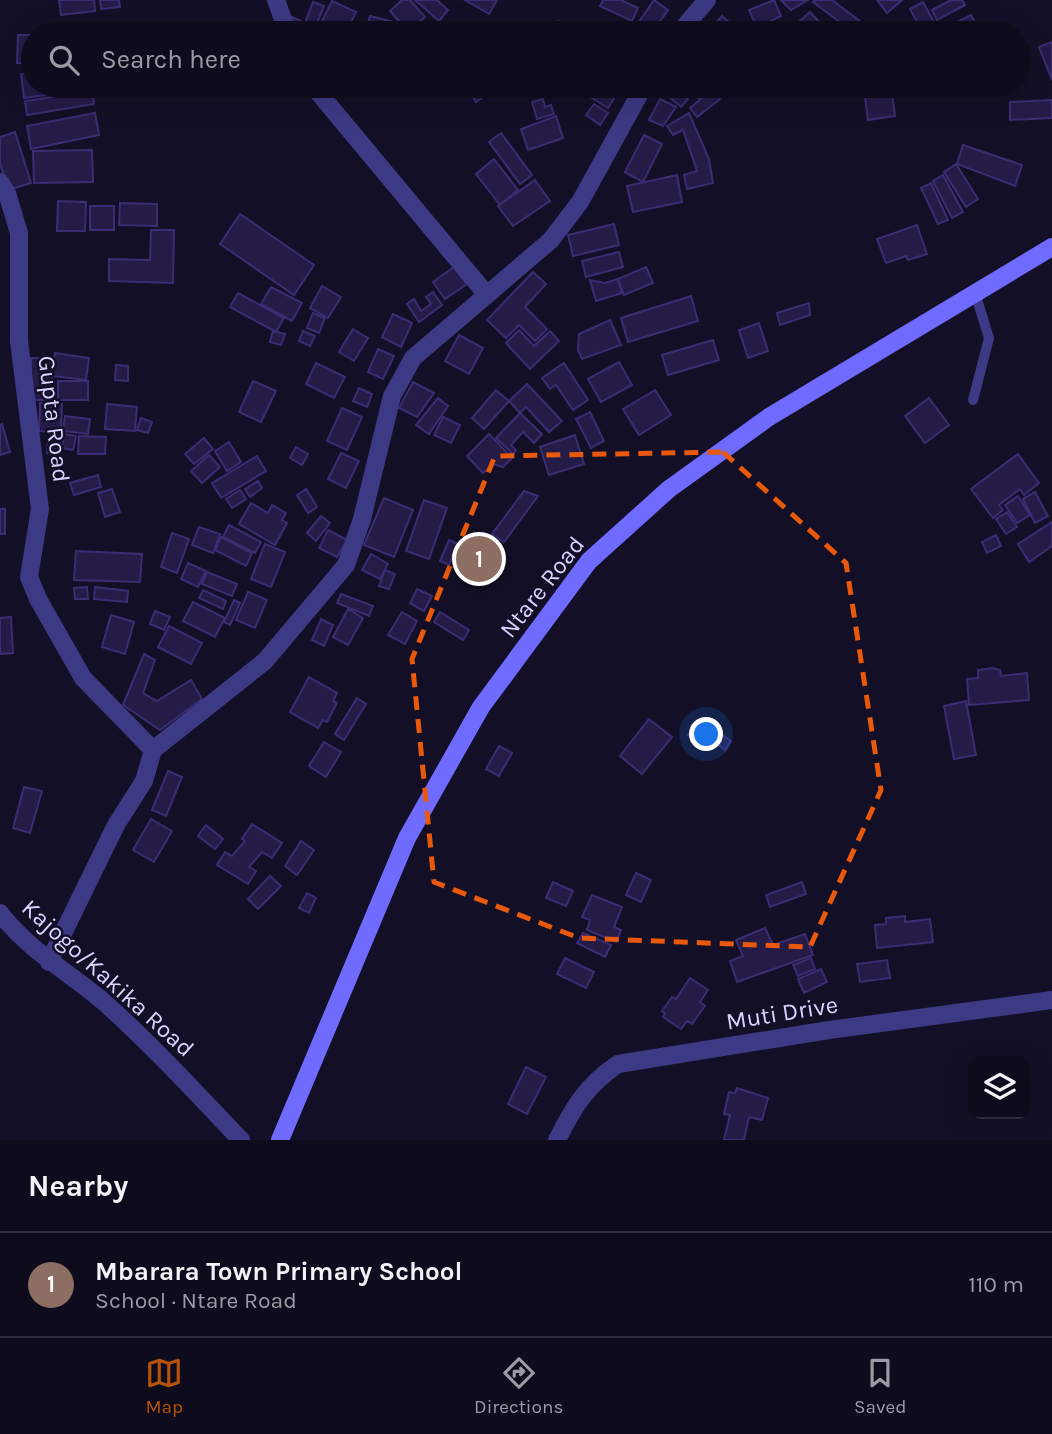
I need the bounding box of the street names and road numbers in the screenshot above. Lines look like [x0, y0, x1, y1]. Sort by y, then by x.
street label: Gupta Road [32, 354, 76, 484]
street label: Ntare Road [494, 531, 590, 643]
street label: Kajogo/Kakika Road [16, 893, 200, 1063]
street label: Muti Drive [724, 990, 840, 1036]

